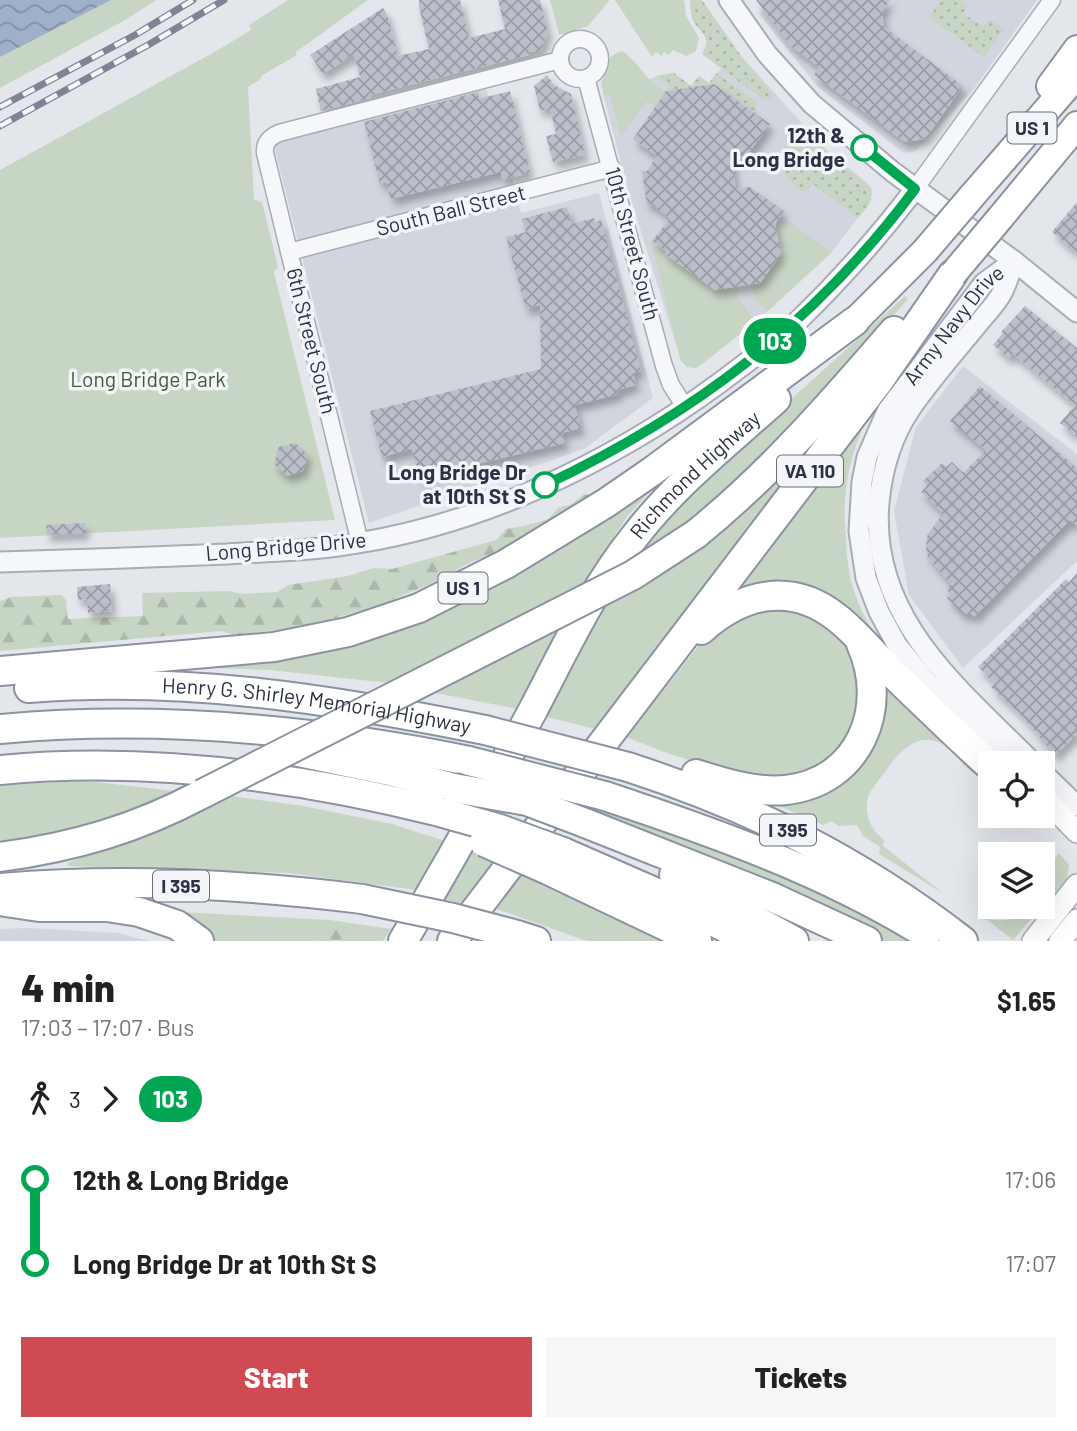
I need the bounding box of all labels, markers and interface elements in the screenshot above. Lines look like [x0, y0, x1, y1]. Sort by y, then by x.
road number: US 1 [1007, 112, 1056, 144]
place label: 12th & Long Bridge [732, 122, 845, 171]
marker: 12th & Long Bridge [851, 135, 877, 161]
street label: 10th Street South [601, 164, 666, 323]
street label: South Ball Street [373, 179, 528, 240]
street label: Army Navy Drive [897, 259, 1008, 389]
street label: 6th Street South [282, 265, 343, 416]
line badge: 103 [735, 318, 815, 364]
text: 103 [757, 326, 793, 355]
park label: Long Bridge Park [70, 366, 226, 391]
street label: Richmond Highway [624, 405, 765, 543]
road number: VA 110 [777, 456, 843, 486]
place label: Long Bridge Dr at 10th St S [388, 459, 526, 508]
marker: Long Bridge Dr at 10th St S [532, 472, 558, 498]
street label: Long Bridge Drive [204, 526, 367, 565]
road number: US 1 [438, 572, 488, 604]
street label: Henry G. Shirley Memorial Highway [162, 672, 474, 738]
map controls [978, 751, 1055, 919]
button: locate [978, 751, 1055, 828]
road number: I 395 [760, 814, 816, 846]
button: layers [978, 842, 1055, 919]
road number: I 395 [153, 870, 209, 902]
text: 4 min [21, 964, 115, 1010]
text: $1.65 [997, 985, 1056, 1016]
text: 17:03 – 17:07 · Bus [21, 1013, 194, 1041]
icon: walk [21, 1080, 59, 1118]
icon: forward [91, 1080, 129, 1118]
text: 103 [153, 1084, 188, 1113]
text: 3 [69, 1085, 81, 1113]
text: 12th & Long Bridge [73, 1164, 289, 1195]
text: 17:06 [1004, 1165, 1056, 1193]
text: Long Bridge Dr at 10th St S [73, 1248, 377, 1279]
text: 17:07 [1005, 1249, 1056, 1277]
button: Start [21, 1337, 532, 1417]
button: Tickets [546, 1337, 1056, 1417]

